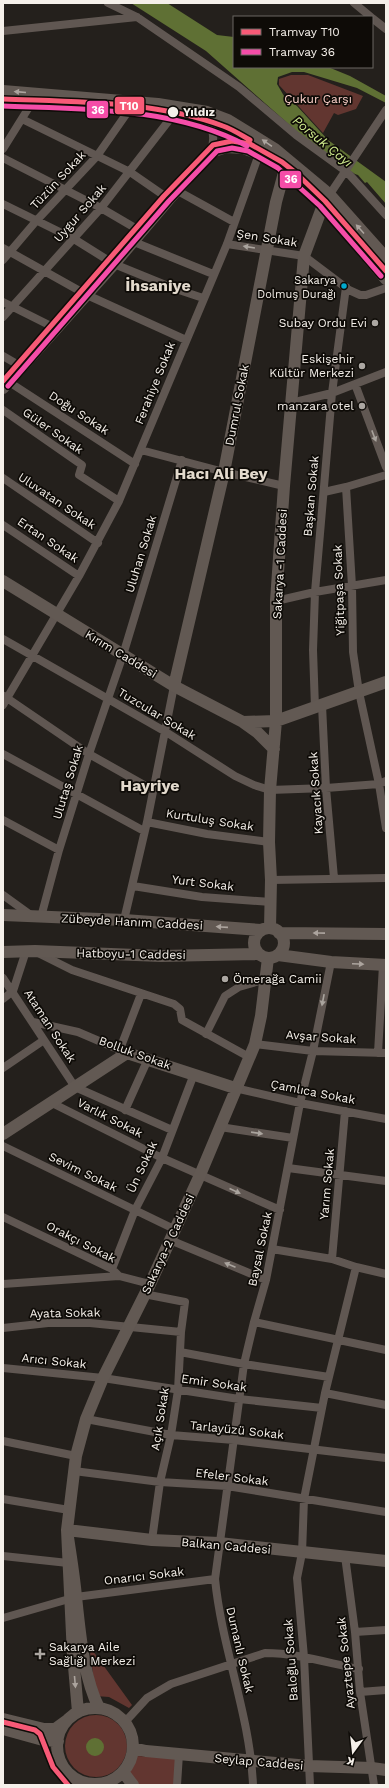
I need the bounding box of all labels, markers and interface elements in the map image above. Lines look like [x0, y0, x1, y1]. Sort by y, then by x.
legend [233, 16, 373, 68]
text: Tramvay T10 [269, 25, 340, 39]
text: Tramvay 36 [269, 45, 335, 59]
one-way arrow [14, 89, 26, 95]
park label: Çukur Çarşı [284, 92, 352, 106]
line badge: T10 [114, 96, 145, 115]
line badge: 36 [86, 100, 109, 119]
text: T10 [119, 100, 139, 113]
text: 36 [91, 104, 105, 117]
marker: Yıldız [166, 105, 180, 119]
place label: Yıldız [183, 105, 215, 119]
water label: Porsuk Çayı [290, 113, 356, 170]
one-way arrow [261, 140, 272, 147]
street label: Tüzün Sokak [28, 148, 89, 212]
line badge: 36 [279, 170, 302, 189]
text: 36 [284, 173, 298, 186]
street label: Uygur Sokak [51, 181, 109, 245]
one-way arrow [355, 224, 365, 234]
street label: Şen Sokak [236, 226, 299, 250]
one-way arrow [243, 244, 255, 250]
place label: Sakarya Dolmuş Durağı [257, 274, 336, 301]
district label: İhsaniye [125, 276, 191, 295]
marker: Sakarya Dolmuş Durağı [339, 281, 349, 291]
place label: Subay Ordu Evi [279, 316, 367, 330]
marker: Subay Ordu Evi [370, 318, 380, 328]
street label: Ferahiye Sokak [132, 339, 178, 426]
place label: Eskişehir Kültür Merkezi [269, 352, 354, 380]
marker: Eskişehir Kültür Merkezi [357, 361, 367, 371]
street label: Dumrul Sokak [222, 363, 252, 447]
street label: Doğu Sokak [46, 388, 112, 438]
place label: manzara otel [277, 399, 354, 413]
marker: manzara otel [357, 401, 367, 411]
street label: Güler Sokak [20, 405, 86, 457]
one-way arrow [372, 431, 378, 443]
street label: Başkan Sokak [300, 455, 322, 537]
district label: Hacı Ali Bey [174, 464, 269, 483]
street label: Uluvatan Sokak [16, 470, 99, 532]
street label: Sakarya -1 Caddesi [270, 509, 290, 619]
street label: Uluhan Sokak [123, 513, 160, 595]
street label: Ertan Sokak [15, 514, 81, 566]
street label: Yiğitpaşa Sokak [330, 544, 348, 636]
street label: Kırım Caddesi [83, 627, 159, 681]
street label: Tuzcular Sokak [115, 685, 199, 743]
street label: Ulutaş Sokak [50, 743, 86, 821]
street label: Kayacık Sokak [306, 751, 326, 835]
district label: Hayriye [120, 776, 180, 795]
street label: Kurtuluş Sokak [165, 806, 255, 834]
street label: Yurt Sokak [171, 872, 235, 894]
street label: Zübeyde Hanım Caddesi [61, 911, 203, 933]
one-way arrow [216, 923, 228, 930]
one-way arrow [312, 930, 325, 936]
street label: Hatboyu-1 Caddesi [76, 946, 186, 962]
one-way arrow [352, 960, 364, 967]
place label: Ömerağa Camii [233, 972, 322, 986]
marker: Ömerağa Camii [220, 974, 230, 984]
street label: Ataman Sokak [21, 987, 79, 1065]
one-way arrow [320, 994, 326, 1006]
street label: Avşar Sokak [285, 1028, 357, 1046]
street label: Bolluk Sokak [97, 1033, 173, 1073]
street label: Çamlıca Sokak [270, 1077, 357, 1107]
street label: Varlık Sokak [75, 1096, 145, 1141]
one-way arrow [250, 1130, 263, 1136]
street label: Ün Sokak [124, 1139, 160, 1195]
street label: Yarım Sokak [317, 1148, 337, 1220]
street label: Sevim Sokak [46, 1149, 120, 1195]
one-way arrow [230, 1188, 242, 1194]
street label: Sakarya-2 Caddesi [139, 1192, 197, 1296]
street label: Baysal Sokak [245, 1210, 275, 1288]
street label: Orakçı Sokak [44, 1218, 118, 1266]
one-way arrow [225, 1262, 236, 1268]
street label: Ayata Sokak [30, 1305, 101, 1321]
street label: Arıcı Sokak [21, 1351, 87, 1371]
street label: Emir Sokak [180, 1371, 248, 1395]
street label: Açık Sokak [148, 1386, 172, 1451]
street label: Tarlayüzü Sokak [189, 1418, 285, 1442]
street label: Efeler Sokak [195, 1466, 269, 1488]
street label: Balkan Caddesi [181, 1535, 271, 1557]
street label: Onarıcı Sokak [103, 1564, 185, 1588]
street label: Dumanlı Sokak [223, 1606, 257, 1695]
street label: Ayaztepe Sokak [334, 1616, 358, 1710]
street label: Baloğlu Sokak [281, 1618, 301, 1702]
place label: Sakarya Aile Sağlığı Merkezi [49, 1640, 135, 1668]
marker: Sakarya Aile Sağlığı Merkezi [34, 1648, 46, 1660]
one-way arrow [72, 1676, 79, 1688]
north arrow [333, 1732, 373, 1772]
street label: Seylap Caddesi [214, 1751, 304, 1773]
text: K [345, 1754, 356, 1768]

